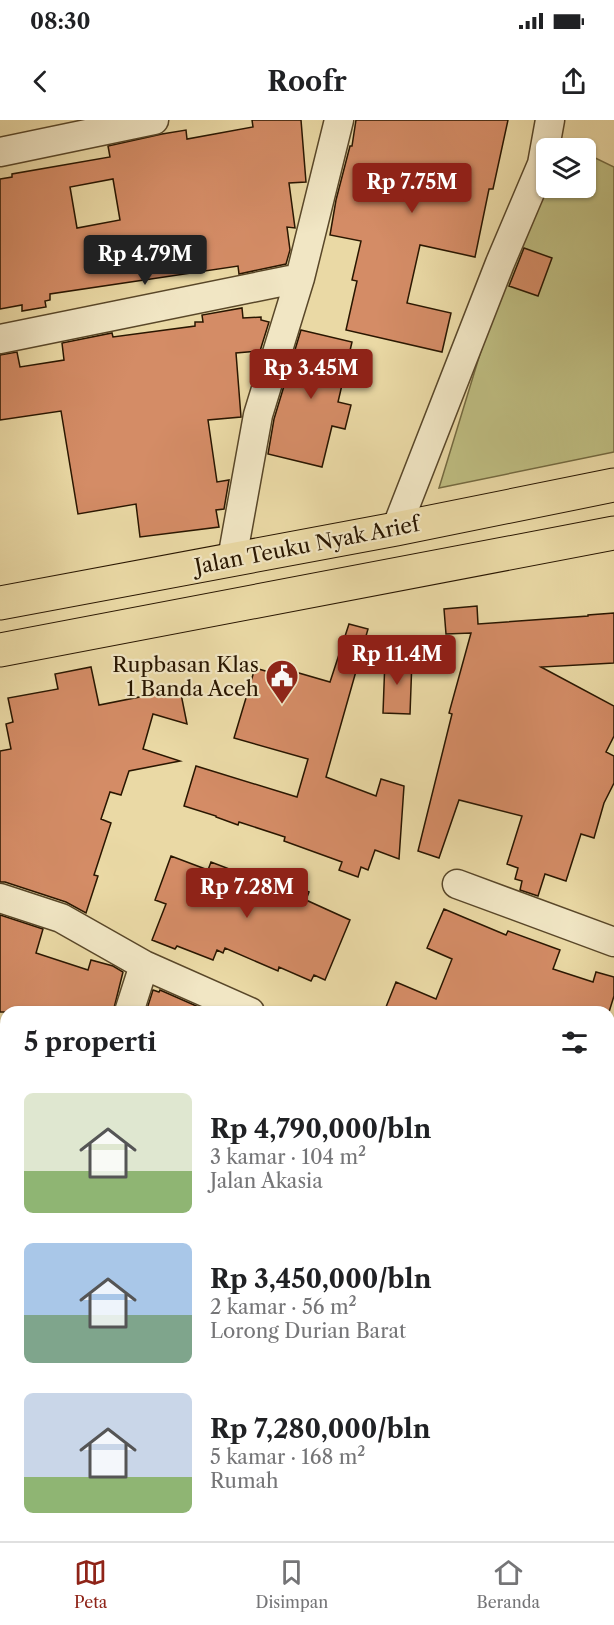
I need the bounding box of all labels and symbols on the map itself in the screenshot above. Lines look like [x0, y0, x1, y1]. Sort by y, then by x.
pin: Rp 7.75M [350, 163, 474, 214]
pin: Rp 4.79M [83, 235, 207, 286]
pin: Rp 3.45M [249, 349, 373, 400]
street label: Jalan Teuku Nyak Arief [190, 510, 424, 580]
pin: Rp 11.4M [335, 635, 459, 686]
place label: Rupbasan Klas 1 Banda Aceh [112, 652, 259, 701]
public building icon: Rupbasan Klas 1 Banda Aceh [264, 658, 300, 705]
pin: Rp 7.28M [185, 868, 309, 919]

